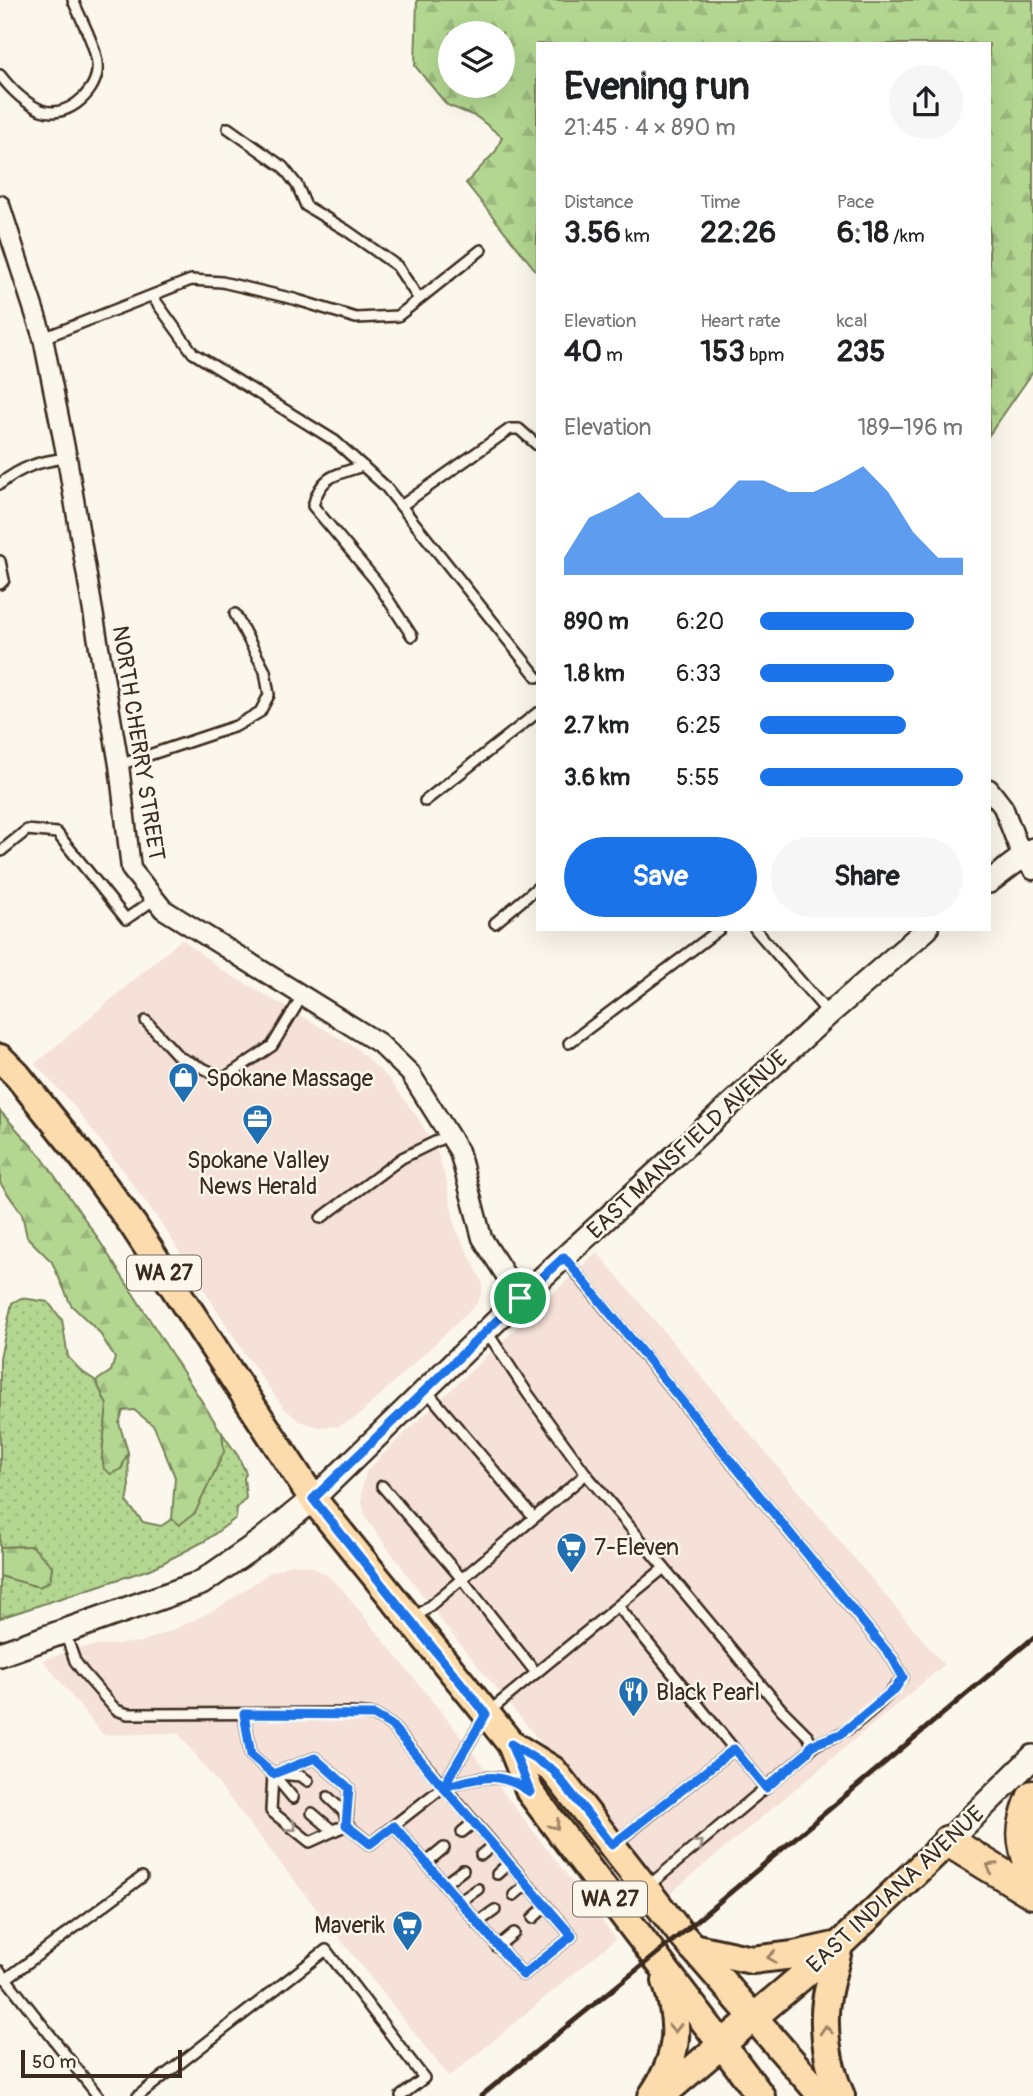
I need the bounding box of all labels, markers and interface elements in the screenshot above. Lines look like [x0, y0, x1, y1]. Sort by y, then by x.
map controls [438, 21, 515, 98]
button: layers [438, 21, 515, 98]
text: Evening run [564, 63, 750, 111]
button: share [889, 65, 963, 139]
text: 21:45 · 4 × 890 m [564, 113, 736, 142]
text: Distance [564, 190, 633, 214]
text: Time [700, 190, 740, 214]
text: Pace [837, 190, 874, 214]
text: 3.56 [564, 214, 621, 251]
text: 22:26 [700, 214, 776, 251]
text: 6:18 [837, 214, 889, 251]
text: km [621, 224, 650, 248]
text: /km [889, 224, 925, 248]
text: Elevation [564, 309, 636, 333]
text: Heart rate [700, 309, 780, 333]
text: kcal [837, 309, 868, 333]
text: 40 [564, 333, 602, 370]
text: 153 [700, 333, 745, 370]
text: 235 [837, 333, 886, 370]
text: m [602, 343, 623, 367]
text: bpm [745, 343, 784, 367]
text: Elevation [564, 413, 652, 442]
text: 189–196 m [857, 413, 963, 442]
text: 890 m [564, 607, 629, 636]
text: 6:20 [676, 607, 724, 636]
street label: NORTH CHERRY STREET [106, 623, 171, 863]
text: 1.8 km [564, 659, 625, 688]
text: 6:33 [676, 659, 721, 688]
text: 2.7 km [564, 711, 629, 740]
text: 6:25 [676, 711, 721, 740]
text: 3.6 km [564, 763, 630, 792]
text: 5:55 [676, 763, 720, 792]
button: Save [564, 837, 757, 917]
button: Share [771, 837, 963, 917]
street label: EAST MANSFIELD AVENUE [581, 1044, 794, 1245]
shop icon: Spokane Massage [166, 1061, 200, 1105]
place label: Spokane Massage [206, 1064, 374, 1093]
office icon: Spokane Valley News Herald [241, 1102, 275, 1146]
place label: Spokane Valley News Herald [187, 1146, 329, 1201]
road number: WA 27 [127, 1256, 201, 1290]
pin [490, 1268, 550, 1328]
icon: arrive [501, 1279, 539, 1317]
supermarket icon: 7-Eleven [554, 1530, 588, 1574]
place label: 7-Eleven [594, 1533, 679, 1562]
restaurant icon: Black Pearl [616, 1675, 650, 1719]
place label: Black Pearl [656, 1678, 760, 1707]
street label: EAST INDIANA AVENUE [801, 1800, 990, 1979]
one-way arrow [546, 1817, 559, 1830]
one-way arrow [284, 1819, 296, 1832]
one-way arrow [690, 1840, 703, 1852]
one-way arrow [985, 1862, 998, 1875]
road number: WA 27 [573, 1882, 647, 1916]
supermarket icon: Maverik [391, 1908, 425, 1952]
place label: Maverik [314, 1911, 385, 1940]
one-way arrow [767, 1950, 778, 1965]
one-way arrow [668, 2023, 683, 2034]
one-way arrow [818, 2024, 833, 2035]
scale bar [21, 2047, 182, 2079]
text: 50 m [32, 2050, 76, 2074]

